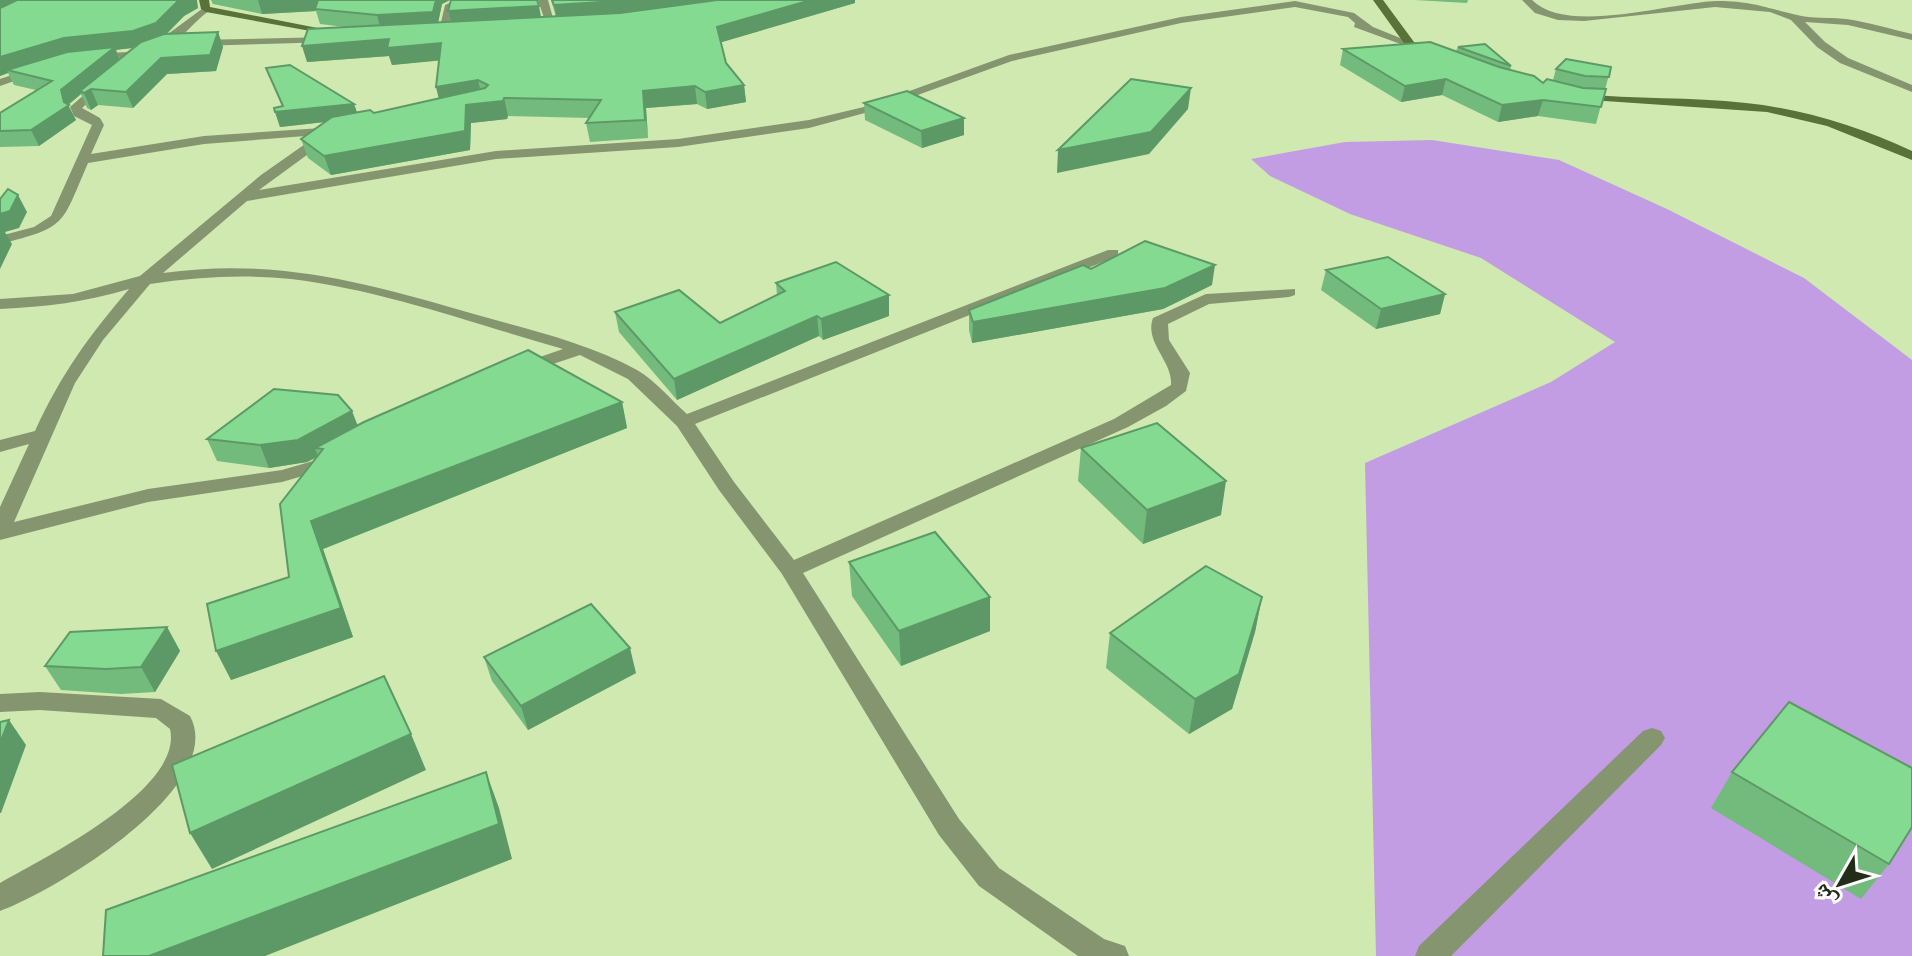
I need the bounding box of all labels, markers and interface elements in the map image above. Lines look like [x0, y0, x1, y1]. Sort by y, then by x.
north arrow [1800, 844, 1880, 924]
text: ش [1804, 877, 1845, 916]

